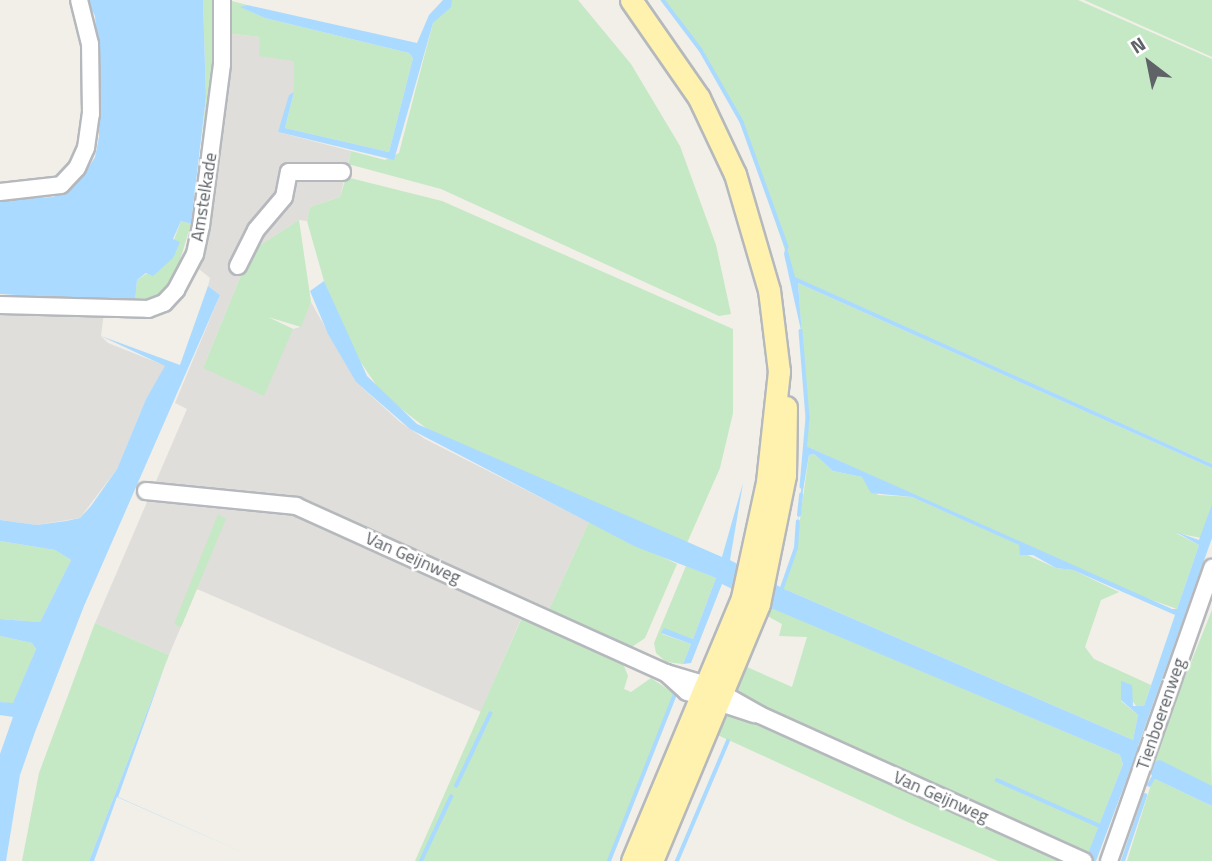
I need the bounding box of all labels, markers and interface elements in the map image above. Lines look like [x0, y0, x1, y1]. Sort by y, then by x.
north arrow [1114, 28, 1184, 98]
text: N [1124, 29, 1151, 61]
street label: Amstelkade [186, 151, 222, 243]
street label: Van Geijnweg [362, 527, 464, 589]
street label: Tienboerenweg [1132, 655, 1190, 773]
street label: Van Geijnweg [890, 766, 992, 828]

